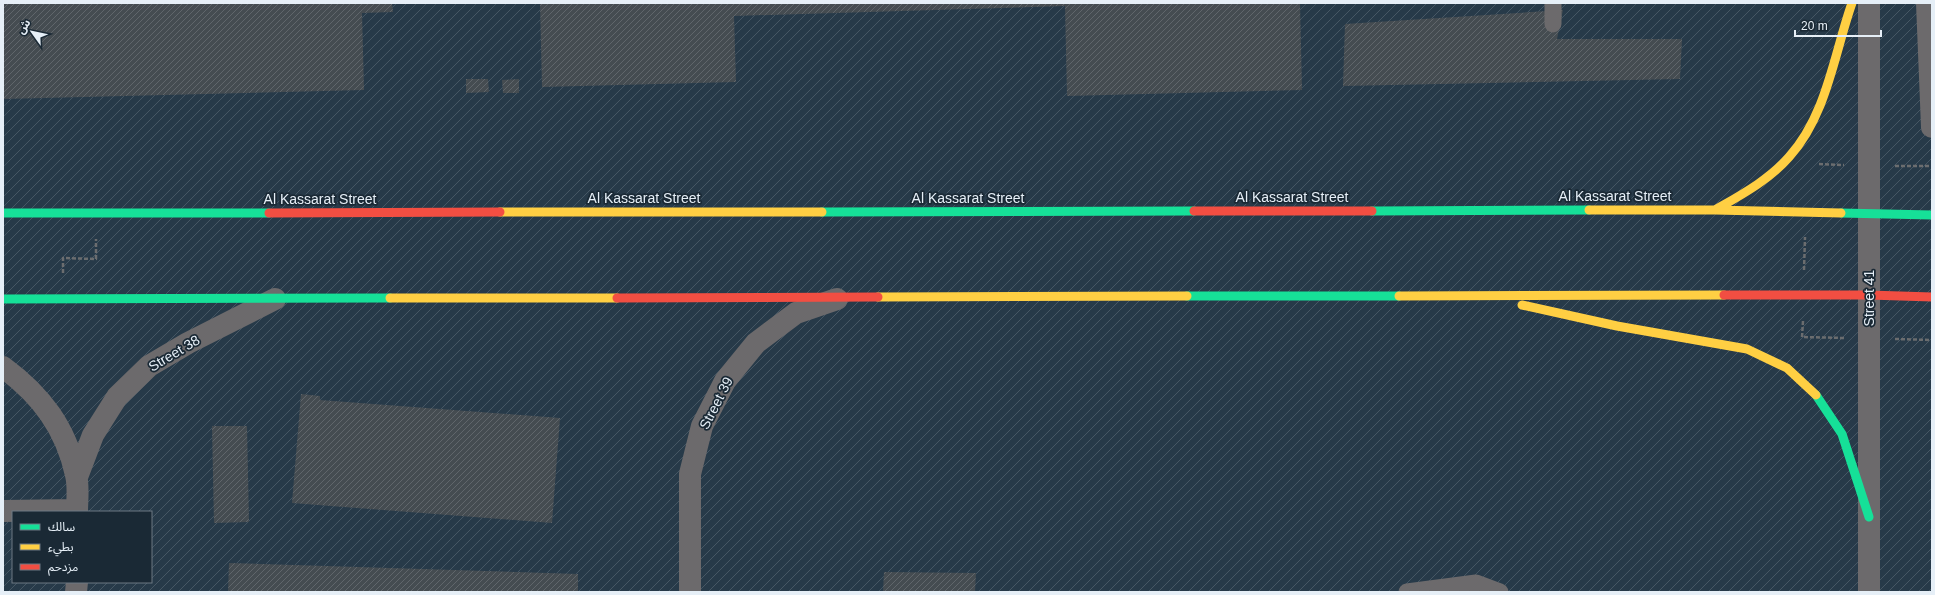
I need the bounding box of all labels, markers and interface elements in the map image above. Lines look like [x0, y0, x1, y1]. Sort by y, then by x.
north arrow [12, 12, 52, 52]
scale bar [1795, 12, 1881, 38]
text: ش [14, 17, 34, 37]
text: 20 m [1801, 19, 1828, 33]
street label: Al Kassarat Street [1559, 188, 1672, 204]
street label: Al Kassarat Street [1236, 189, 1349, 205]
street label: Al Kassarat Street [588, 190, 701, 206]
street label: Al Kassarat Street [912, 190, 1025, 206]
street label: Al Kassarat Street [264, 191, 377, 207]
street label: Street 41 [1861, 269, 1877, 326]
street label: Street 38 [146, 331, 203, 374]
street label: Street 39 [696, 374, 736, 432]
legend [12, 511, 152, 583]
text: سالك [48, 520, 75, 534]
text: بطيء [48, 540, 74, 557]
text: مزدحم [48, 560, 78, 576]

